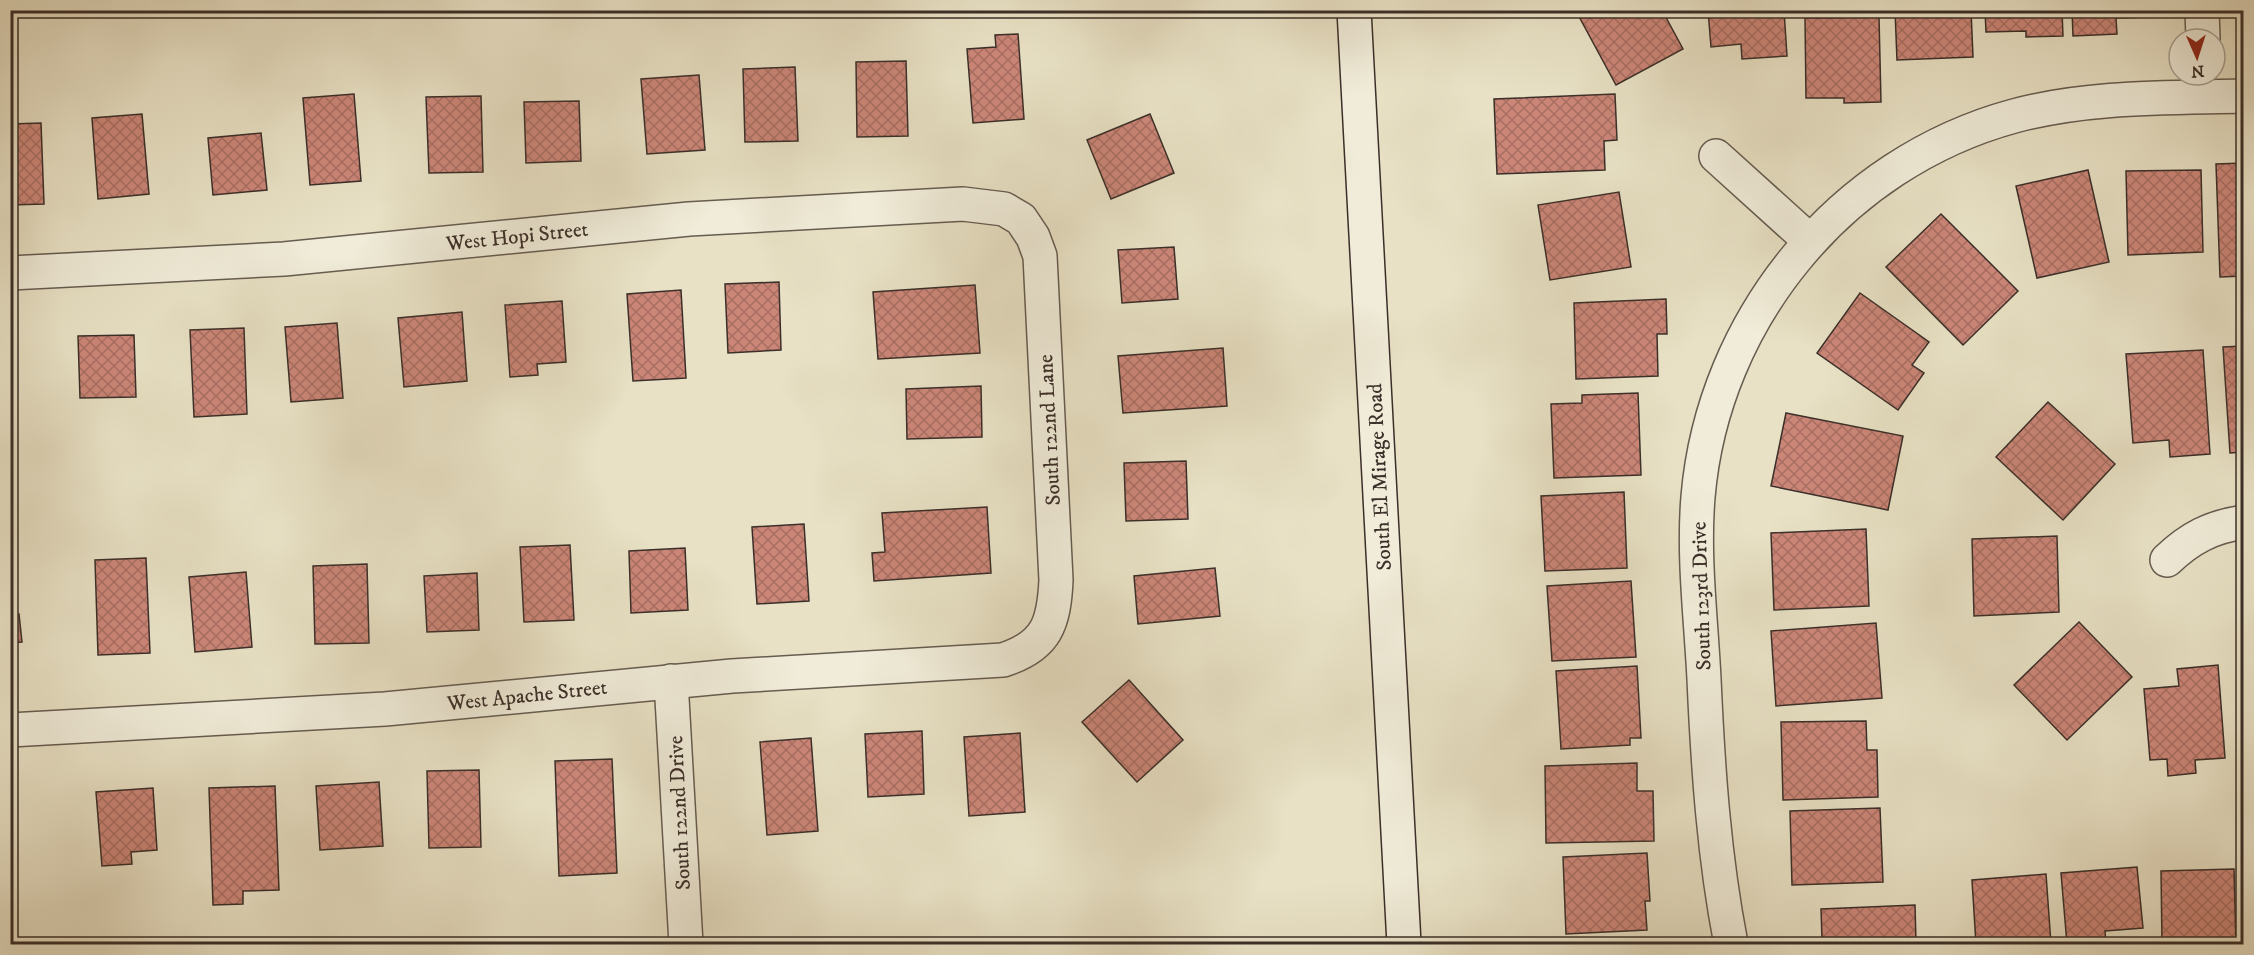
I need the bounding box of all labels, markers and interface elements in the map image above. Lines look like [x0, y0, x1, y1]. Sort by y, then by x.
north arrow [2167, 27, 2227, 87]
text: N [2191, 61, 2205, 81]
street label: West Hopi Street [444, 217, 590, 257]
street label: South 122nd Lane [1033, 353, 1067, 506]
street label: South El Mirage Road [1362, 382, 1398, 571]
street label: South 123rd Drive [1686, 521, 1718, 671]
street label: West Apache Street [445, 675, 609, 717]
street label: South 122nd Drive [663, 735, 697, 891]

